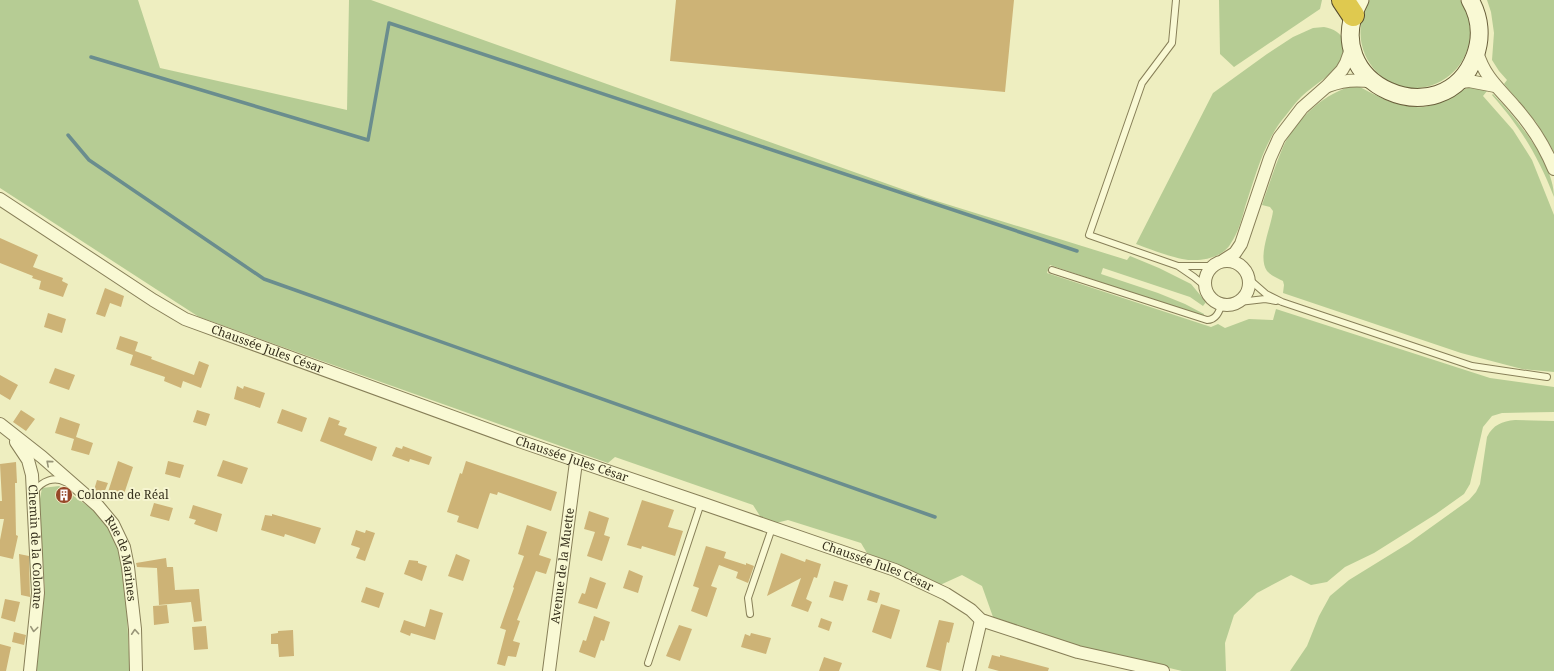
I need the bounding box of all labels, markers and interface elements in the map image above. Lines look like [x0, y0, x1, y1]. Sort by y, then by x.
street label: Chaussée Jules César [209, 320, 326, 377]
street label: Chaussée Jules César [513, 431, 631, 486]
one-way arrow [46, 460, 54, 468]
street label: Chemin de la Colonne [24, 484, 47, 610]
building icon: Colonne de Réal [54, 485, 74, 505]
place label: Colonne de Réal [77, 486, 169, 503]
street label: Avenue de la Muette [546, 507, 578, 625]
street label: Rue de Marines [101, 511, 141, 602]
street label: Chaussée Jules César [820, 536, 937, 595]
one-way arrow [30, 626, 39, 632]
one-way arrow [130, 629, 139, 635]

